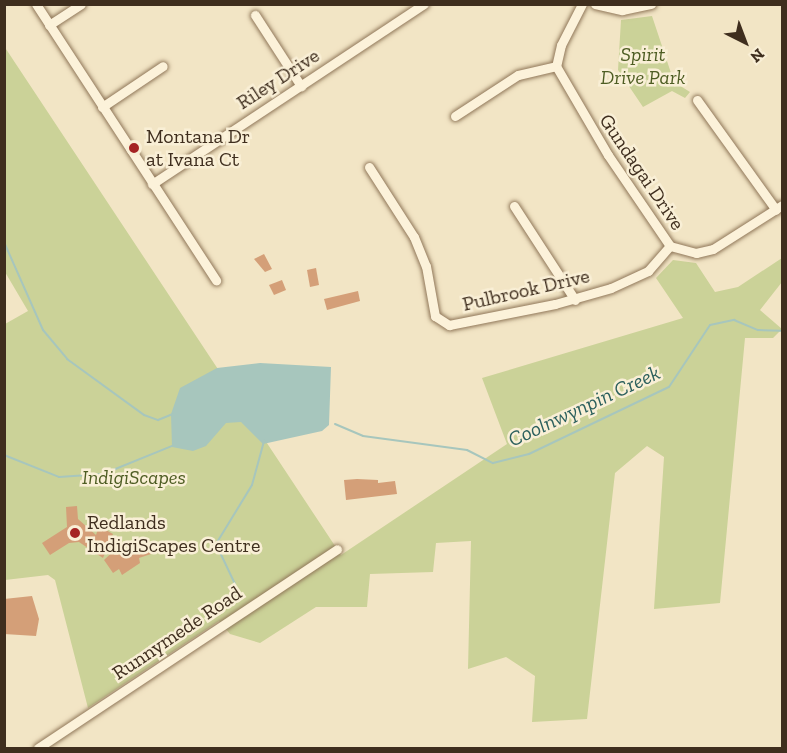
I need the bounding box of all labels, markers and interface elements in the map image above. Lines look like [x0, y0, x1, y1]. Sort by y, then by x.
north arrow [715, 12, 775, 72]
park label: Spirit Drive Park [601, 42, 685, 89]
street label: Riley Drive [232, 43, 324, 115]
text: N [747, 45, 768, 67]
street label: Gundagai Drive [594, 109, 690, 235]
place label: Montana Dr at Ivana Ct [146, 124, 250, 171]
marker: Montana Dr at Ivana Ct [127, 141, 141, 155]
street label: Pulbrook Drive [460, 264, 592, 316]
water label: Coolnwynpin Creek [504, 360, 664, 452]
park label: IndigiScapes [82, 465, 186, 489]
place label: Redlands IndigiScapes Centre [87, 510, 260, 557]
marker: Redlands IndigiScapes Centre [68, 526, 82, 540]
street label: Runnymede Road [108, 581, 246, 685]

